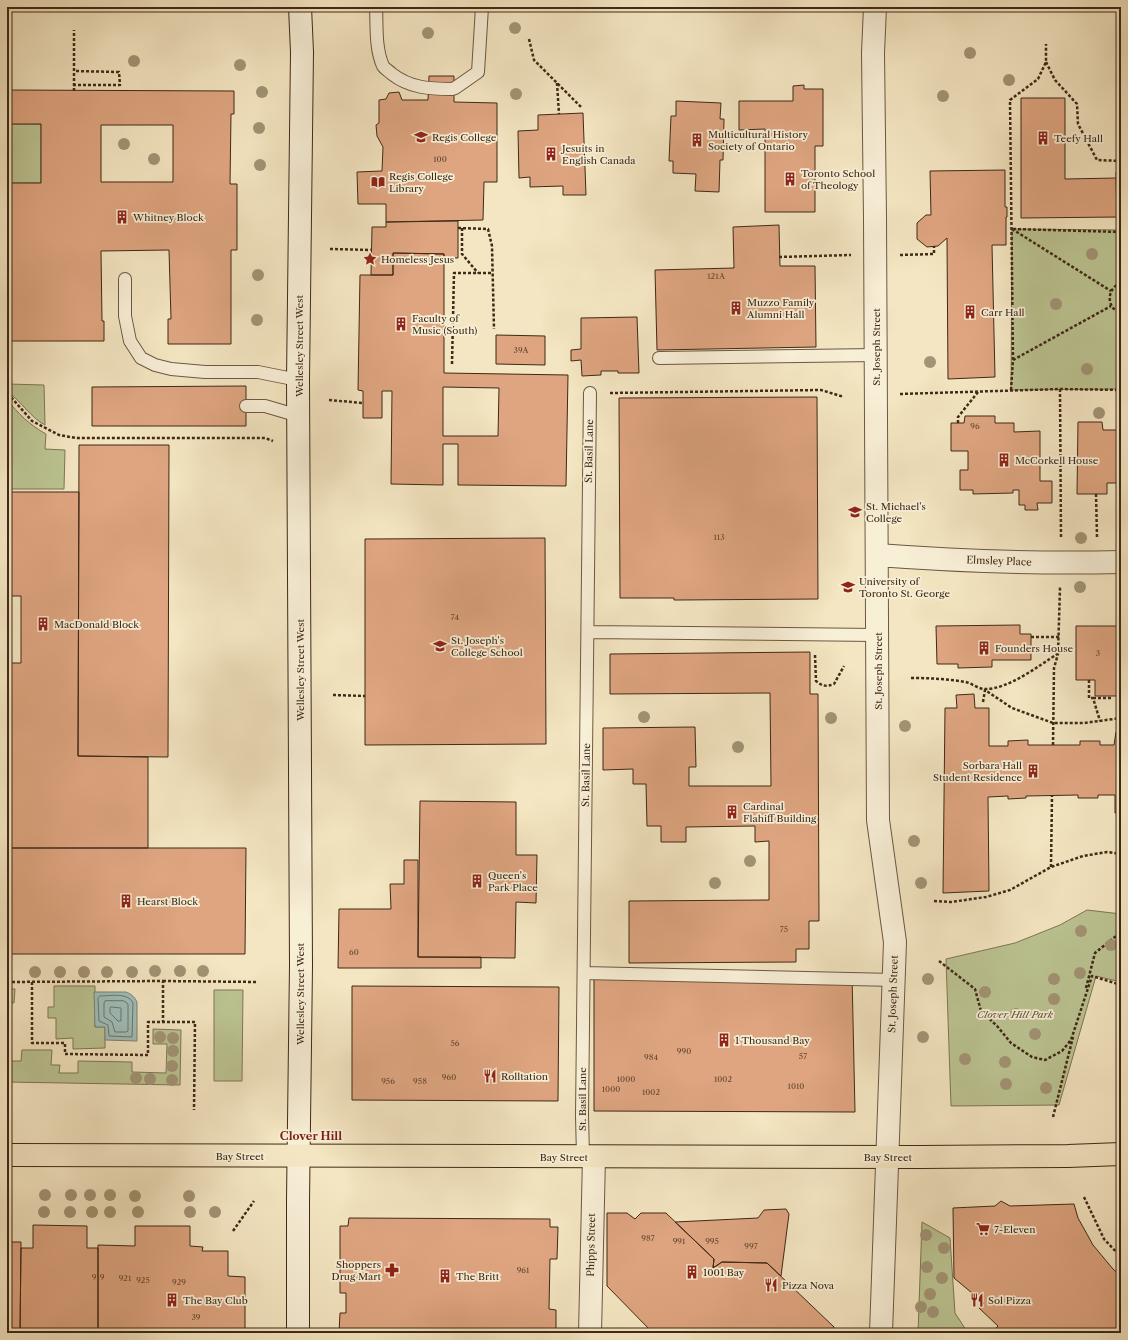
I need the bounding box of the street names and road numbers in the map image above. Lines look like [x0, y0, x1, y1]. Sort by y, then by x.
street label: Wellesley Street West [293, 295, 306, 398]
street label: St. Joseph Street [870, 308, 883, 386]
street label: St. Basil Lane [582, 419, 596, 483]
street label: Elmsley Place [966, 553, 1032, 569]
street label: Wellesley Street West [294, 619, 307, 722]
street label: St. Joseph Street [872, 632, 885, 710]
street label: St. Basil Lane [579, 743, 593, 807]
street label: Wellesley Street West [294, 943, 307, 1046]
street label: St. Joseph Street [885, 954, 901, 1033]
street label: St. Basil Lane [576, 1067, 589, 1131]
street label: Bay Street [216, 1150, 265, 1163]
street label: Bay Street [540, 1151, 589, 1164]
street label: Bay Street [864, 1151, 913, 1164]
street label: Phipps Street [584, 1213, 598, 1277]

